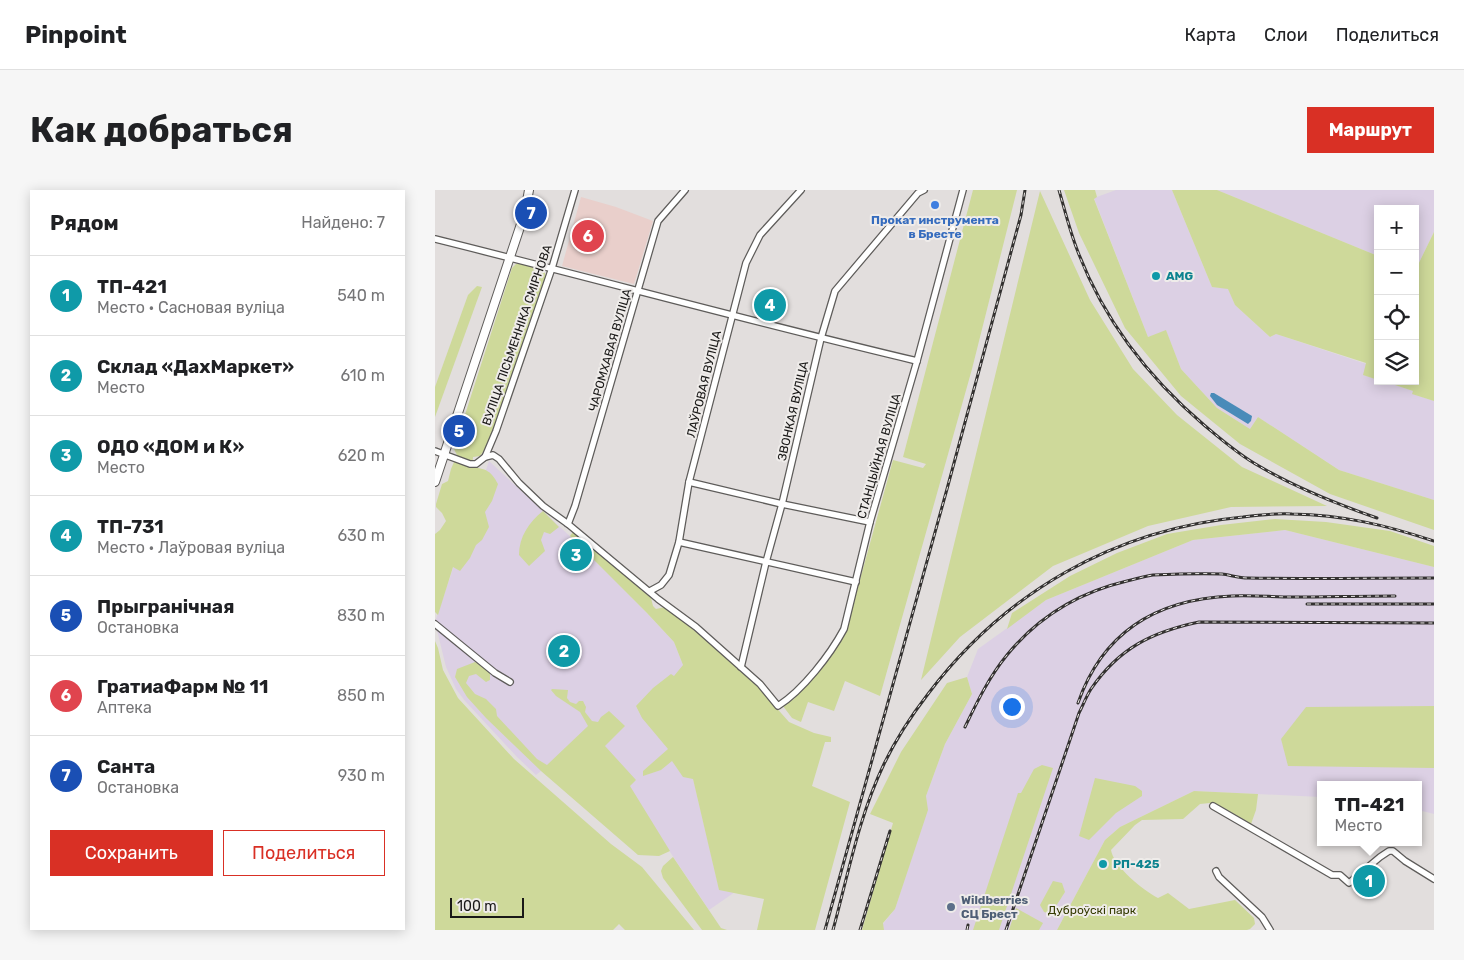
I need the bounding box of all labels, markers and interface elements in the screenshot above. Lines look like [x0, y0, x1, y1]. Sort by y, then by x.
text: Pinpoint [25, 21, 127, 49]
text: Карта [1185, 24, 1236, 46]
text: Слои [1264, 24, 1308, 46]
text: Поделиться [1336, 24, 1439, 46]
button: Маршрут [1307, 107, 1434, 153]
text: Как добраться [30, 109, 293, 151]
pin: 7 [515, 194, 547, 232]
marker: Прокат инструмента в Бресте [929, 199, 941, 211]
map controls [1374, 205, 1419, 385]
button: + [1374, 205, 1419, 250]
text: Рядом [50, 210, 119, 235]
text: Найдено: 7 [301, 213, 385, 232]
place label: Прокат инструмента в Бресте [871, 213, 999, 241]
pin: 6 [572, 217, 604, 255]
street label: ВУЛІЦА ПІСЬМЕННІКА СМІРНОВА [479, 243, 555, 427]
button: − [1374, 250, 1419, 295]
place label: AMG [1166, 269, 1194, 283]
marker: AMG [1150, 270, 1162, 282]
text: ТП-421 [97, 275, 167, 298]
text: 1 [62, 286, 70, 305]
text: 540 m [337, 286, 385, 305]
pin: 4 [754, 286, 786, 324]
street label: ЧАРОМХАВАЯ ВУЛІЦА [586, 287, 634, 413]
button: locate [1374, 295, 1419, 340]
text: Место · Сасновая вуліца [97, 298, 285, 317]
street label: ЛАЎРОВАЯ ВУЛІЦА [684, 329, 724, 439]
button: layers [1374, 340, 1419, 385]
text: Склад «ДахМаркет» [97, 355, 294, 378]
street label: ЗВОНКАЯ ВУЛІЦА [775, 360, 811, 462]
text: 2 [61, 366, 71, 385]
text: 610 m [341, 366, 385, 385]
text: Место [97, 378, 145, 397]
street label: СТАНЦЫЙНАЯ ВУЛІЦА [854, 392, 904, 520]
pin: 5 [443, 412, 475, 450]
text: ОДО «ДОМ и К» [97, 435, 244, 458]
text: 3 [61, 446, 71, 465]
text: 620 m [338, 446, 385, 465]
text: Место [97, 458, 145, 477]
text: ТП-731 [97, 515, 164, 538]
text: 4 [61, 526, 71, 545]
text: 630 m [337, 526, 385, 545]
pin: 3 [560, 536, 592, 574]
text: Место · Лаўровая вуліца [97, 538, 285, 557]
text: Прыгранічная [97, 595, 235, 618]
text: 5 [61, 606, 71, 625]
text: 830 m [337, 606, 385, 625]
text: Остановка [97, 618, 179, 637]
pin: 2 [548, 632, 580, 670]
text: ГратиаФарм № 11 [97, 675, 269, 698]
text: 6 [61, 686, 71, 705]
text: 850 m [337, 686, 385, 705]
your location [999, 694, 1025, 720]
text: Аптека [97, 698, 152, 717]
text: Санта [97, 755, 155, 778]
text: 7 [61, 766, 71, 785]
text: 930 m [338, 766, 385, 785]
text: Остановка [97, 778, 179, 797]
popup [1317, 781, 1422, 846]
text: ТП-421 [1335, 793, 1404, 816]
text: Место [1335, 816, 1382, 835]
button: Сохранить [50, 830, 213, 876]
button: Поделиться [223, 830, 385, 876]
place label: РП-425 [1113, 857, 1160, 871]
marker: РП-425 [1097, 858, 1109, 870]
pin: 1 [1353, 862, 1385, 900]
place label: Wildberries СЦ Брест [961, 893, 1029, 921]
scale bar [450, 895, 524, 918]
text: 100 m [457, 898, 497, 915]
marker: Wildberries СЦ Брест [945, 901, 957, 913]
park label: Дуброўскі парк [1048, 903, 1137, 917]

